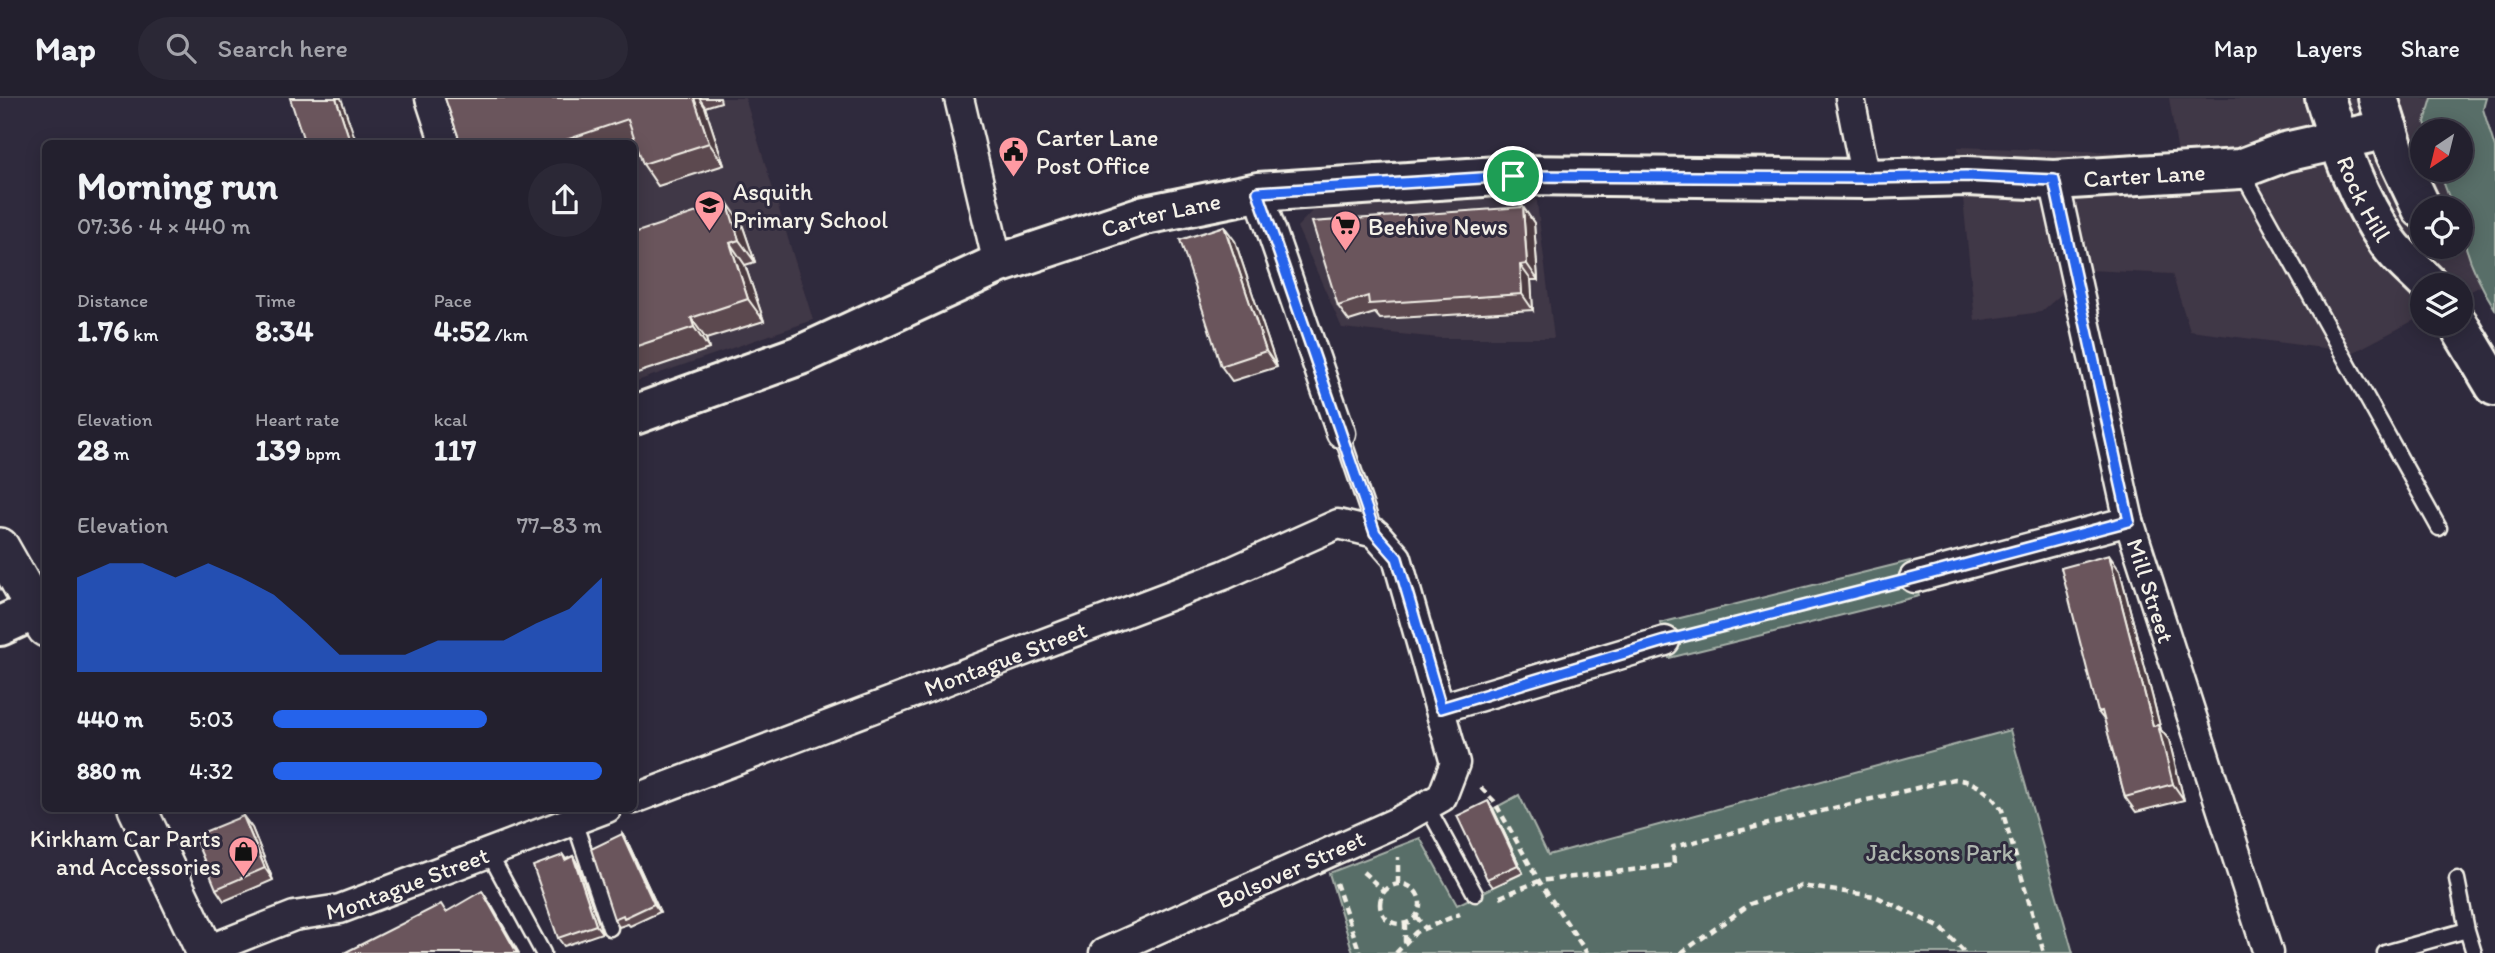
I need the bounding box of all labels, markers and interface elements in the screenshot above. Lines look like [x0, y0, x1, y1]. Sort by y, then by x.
search box [138, 17, 628, 80]
text: Map [35, 29, 96, 68]
icon: search [162, 29, 200, 67]
text: Search here [218, 32, 348, 64]
text: Map [2214, 34, 2258, 63]
text: Layers [2296, 34, 2363, 63]
text: Share [2401, 34, 2460, 63]
north arrow [2410, 119, 2473, 182]
map controls [2410, 119, 2473, 336]
place label: Carter Lane Post Office [1036, 123, 1158, 180]
public building icon: Carter Lane Post Office [996, 134, 1030, 178]
pin [1483, 146, 1543, 206]
street label: Rock Hill [2331, 152, 2398, 247]
icon: arrive [1494, 157, 1532, 195]
street label: Carter Lane [2082, 157, 2206, 193]
text: Morning run [77, 163, 278, 209]
button: share [528, 163, 602, 237]
place label: Asquith Primary School [733, 177, 888, 234]
street label: Carter Lane [1097, 185, 1223, 243]
school or university icon: Asquith Primary School [693, 188, 727, 232]
button: locate [2410, 196, 2473, 259]
supermarket icon: Beehive News [1328, 209, 1362, 253]
text: 07:36 · 4 × 440 m [77, 212, 251, 240]
place label: Beehive News [1368, 212, 1508, 241]
button: layers [2410, 273, 2473, 336]
text: Distance [77, 289, 148, 312]
text: Time [255, 289, 296, 312]
text: Pace [434, 289, 472, 312]
text: 1.76 [77, 312, 129, 349]
text: 8:34 [255, 312, 314, 349]
text: 4:52 [434, 312, 491, 349]
text: km [129, 323, 158, 346]
text: /km [491, 323, 528, 346]
text: Elevation [77, 408, 153, 431]
text: Heart rate [255, 408, 339, 431]
text: kcal [434, 408, 467, 431]
text: 28 [77, 431, 109, 468]
text: 139 [255, 431, 301, 468]
text: 117 [434, 431, 476, 468]
text: m [109, 442, 130, 465]
text: bpm [301, 442, 341, 465]
text: Elevation [77, 511, 168, 539]
text: 77–83 m [517, 511, 602, 539]
street label: Mill Street [2121, 535, 2182, 646]
street label: Montague Street [920, 614, 1091, 702]
text: 440 m [77, 705, 143, 733]
text: 5:03 [189, 705, 233, 733]
text: 880 m [77, 757, 141, 785]
text: 4:32 [189, 757, 233, 785]
street label: Bolsover Street [1213, 823, 1369, 915]
place label: Kirkham Car Parts and Accessories [30, 824, 221, 881]
shop icon: Kirkham Car Parts and Accessories [227, 835, 261, 879]
park label: Jacksons Park [1866, 838, 2015, 867]
street label: Montague Street [324, 840, 493, 925]

